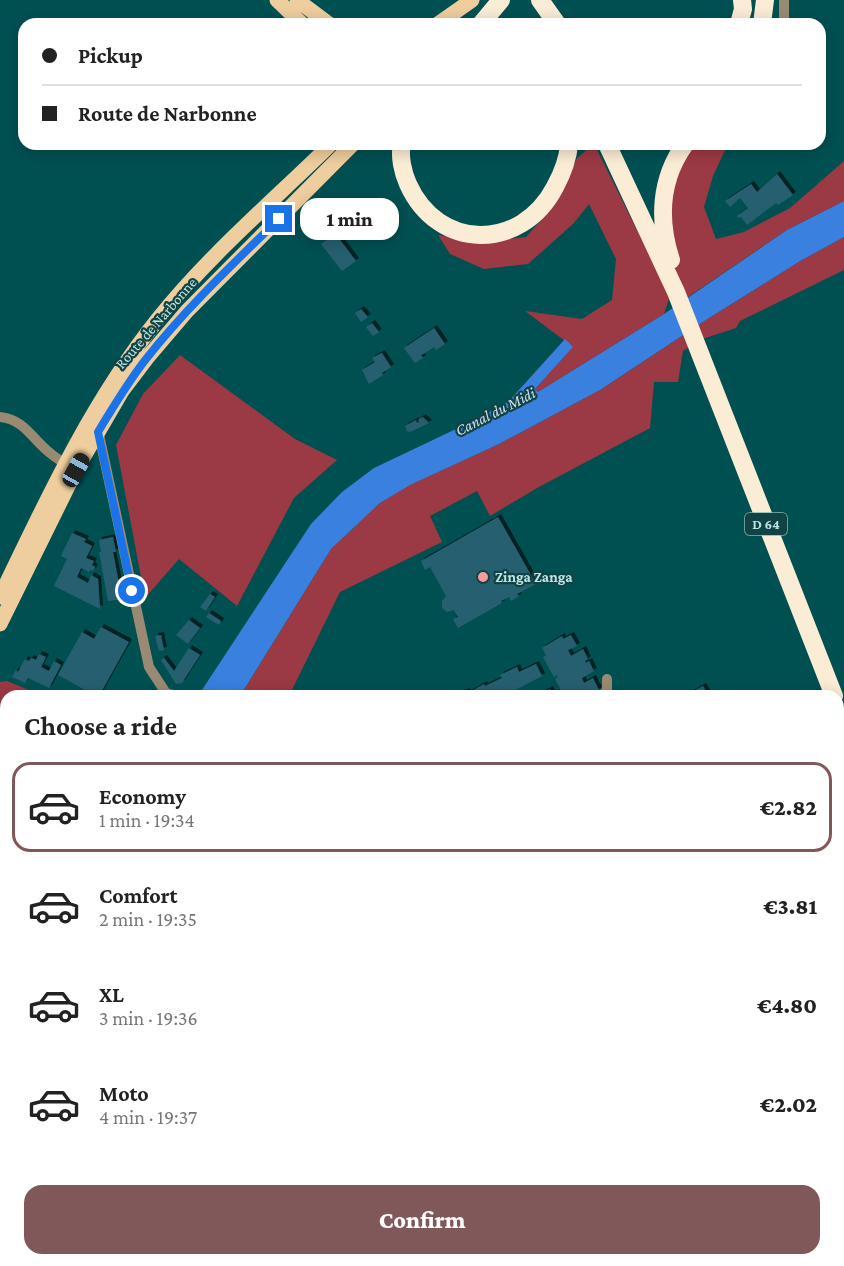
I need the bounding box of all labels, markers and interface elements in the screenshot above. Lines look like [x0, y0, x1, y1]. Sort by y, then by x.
text: Pickup [78, 43, 143, 68]
text: Route de Narbonne [78, 101, 257, 126]
callout: 1 min [300, 198, 399, 240]
route end [265, 205, 292, 232]
text: 1 min [326, 208, 373, 230]
street label: Route de Narbonne [112, 274, 200, 372]
water label: Canal du Midi [452, 384, 539, 439]
car [59, 450, 93, 490]
road number: D 64 [745, 513, 787, 535]
place label: Zinga Zanga [495, 569, 573, 585]
marker: Zinga Zanga [476, 570, 490, 584]
route start [118, 577, 145, 604]
text: Choose a ride [24, 711, 177, 741]
icon: car [27, 780, 81, 834]
text: Economy [99, 784, 186, 809]
text: €2.82 [760, 795, 817, 820]
text: 1 min · 19:34 [99, 809, 195, 831]
icon: car [27, 879, 81, 933]
text: Comfort [99, 883, 177, 908]
text: €3.81 [763, 894, 817, 919]
text: 2 min · 19:35 [99, 908, 197, 930]
icon: car [27, 978, 81, 1032]
text: XL [99, 982, 124, 1007]
text: €4.80 [757, 993, 817, 1018]
text: 3 min · 19:36 [99, 1007, 198, 1029]
icon: car [27, 1077, 81, 1131]
text: Moto [99, 1081, 149, 1106]
text: €2.02 [760, 1092, 817, 1117]
text: 4 min · 19:37 [99, 1106, 197, 1128]
button: Confirm [24, 1185, 820, 1254]

